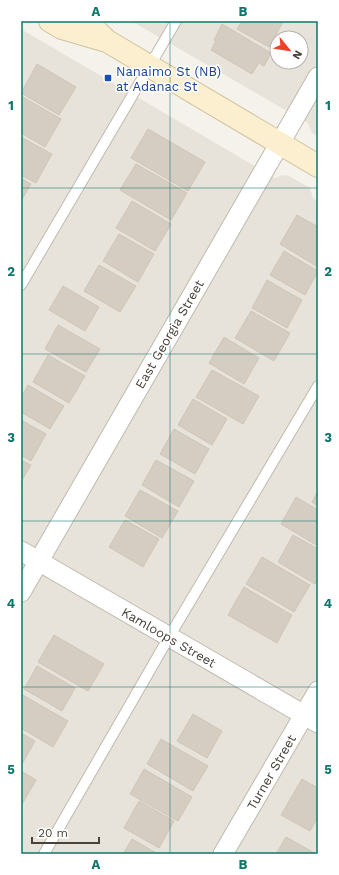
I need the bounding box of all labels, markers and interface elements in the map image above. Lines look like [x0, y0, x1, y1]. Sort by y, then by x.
text: A [92, 4, 101, 19]
text: B [239, 4, 248, 19]
north arrow [269, 30, 309, 70]
text: N [290, 48, 305, 62]
place label: Nanaimo St (NB) at Adanac St [116, 64, 221, 94]
marker: Nanaimo St (NB) at Adanac St [103, 73, 113, 83]
text: 1 [8, 98, 14, 113]
text: 1 [325, 98, 331, 113]
text: 2 [7, 264, 15, 279]
text: 2 [324, 264, 332, 279]
street label: East Georgia Street [132, 277, 207, 391]
text: 3 [7, 430, 15, 445]
text: 3 [324, 430, 332, 445]
text: 4 [7, 596, 16, 611]
text: 4 [324, 596, 333, 611]
street label: Kamloops Street [119, 604, 219, 671]
street label: Turner Street [244, 731, 299, 813]
text: 5 [7, 762, 15, 777]
text: 5 [324, 762, 332, 777]
scale bar [32, 819, 99, 845]
text: 20 m [38, 826, 68, 840]
text: A [92, 857, 101, 872]
text: B [239, 857, 248, 872]

